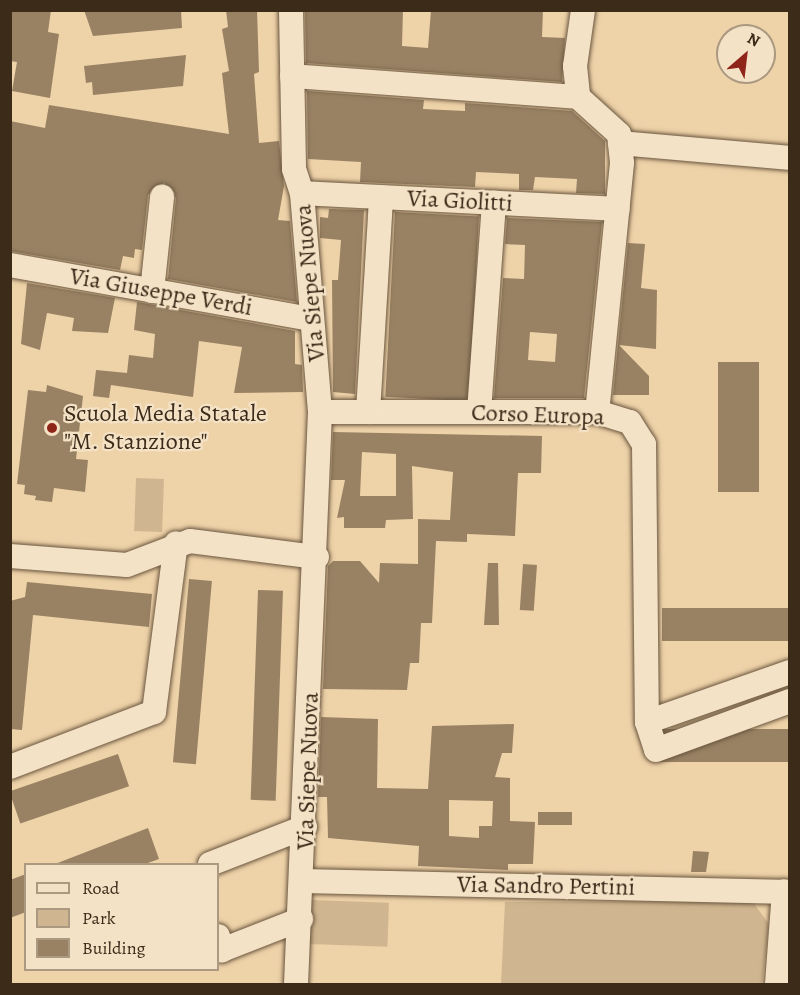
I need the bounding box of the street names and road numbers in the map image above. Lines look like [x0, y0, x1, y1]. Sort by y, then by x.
street label: Via Giolitti [406, 184, 514, 218]
street label: Via Siepe Nuova [289, 203, 331, 363]
street label: Via Giuseppe Verdi [67, 262, 255, 322]
street label: Corso Europa [471, 398, 605, 432]
street label: Via Siepe Nuova [291, 692, 325, 850]
street label: Via Sandro Pertini [457, 870, 635, 902]

